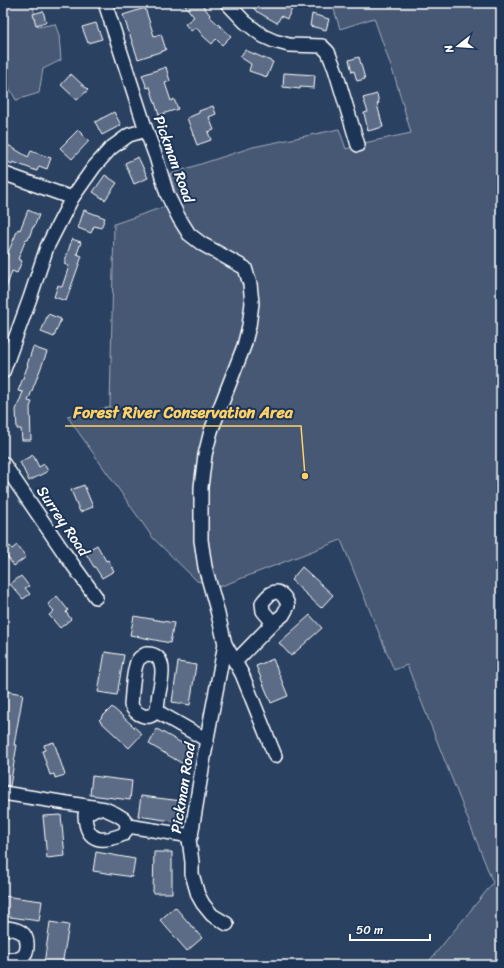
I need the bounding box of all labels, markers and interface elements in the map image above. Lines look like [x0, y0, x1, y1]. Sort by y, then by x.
north arrow [438, 26, 478, 66]
text: N [439, 42, 459, 56]
street label: Pickman Road [146, 111, 202, 208]
callout: Forest River Conservation Area [65, 398, 301, 426]
text: Forest River Conservation Area [72, 398, 294, 427]
street label: Surrey Road [30, 480, 97, 563]
street label: Pickman Road [163, 740, 203, 835]
scale bar [350, 916, 430, 942]
text: 50 m [356, 919, 383, 941]

